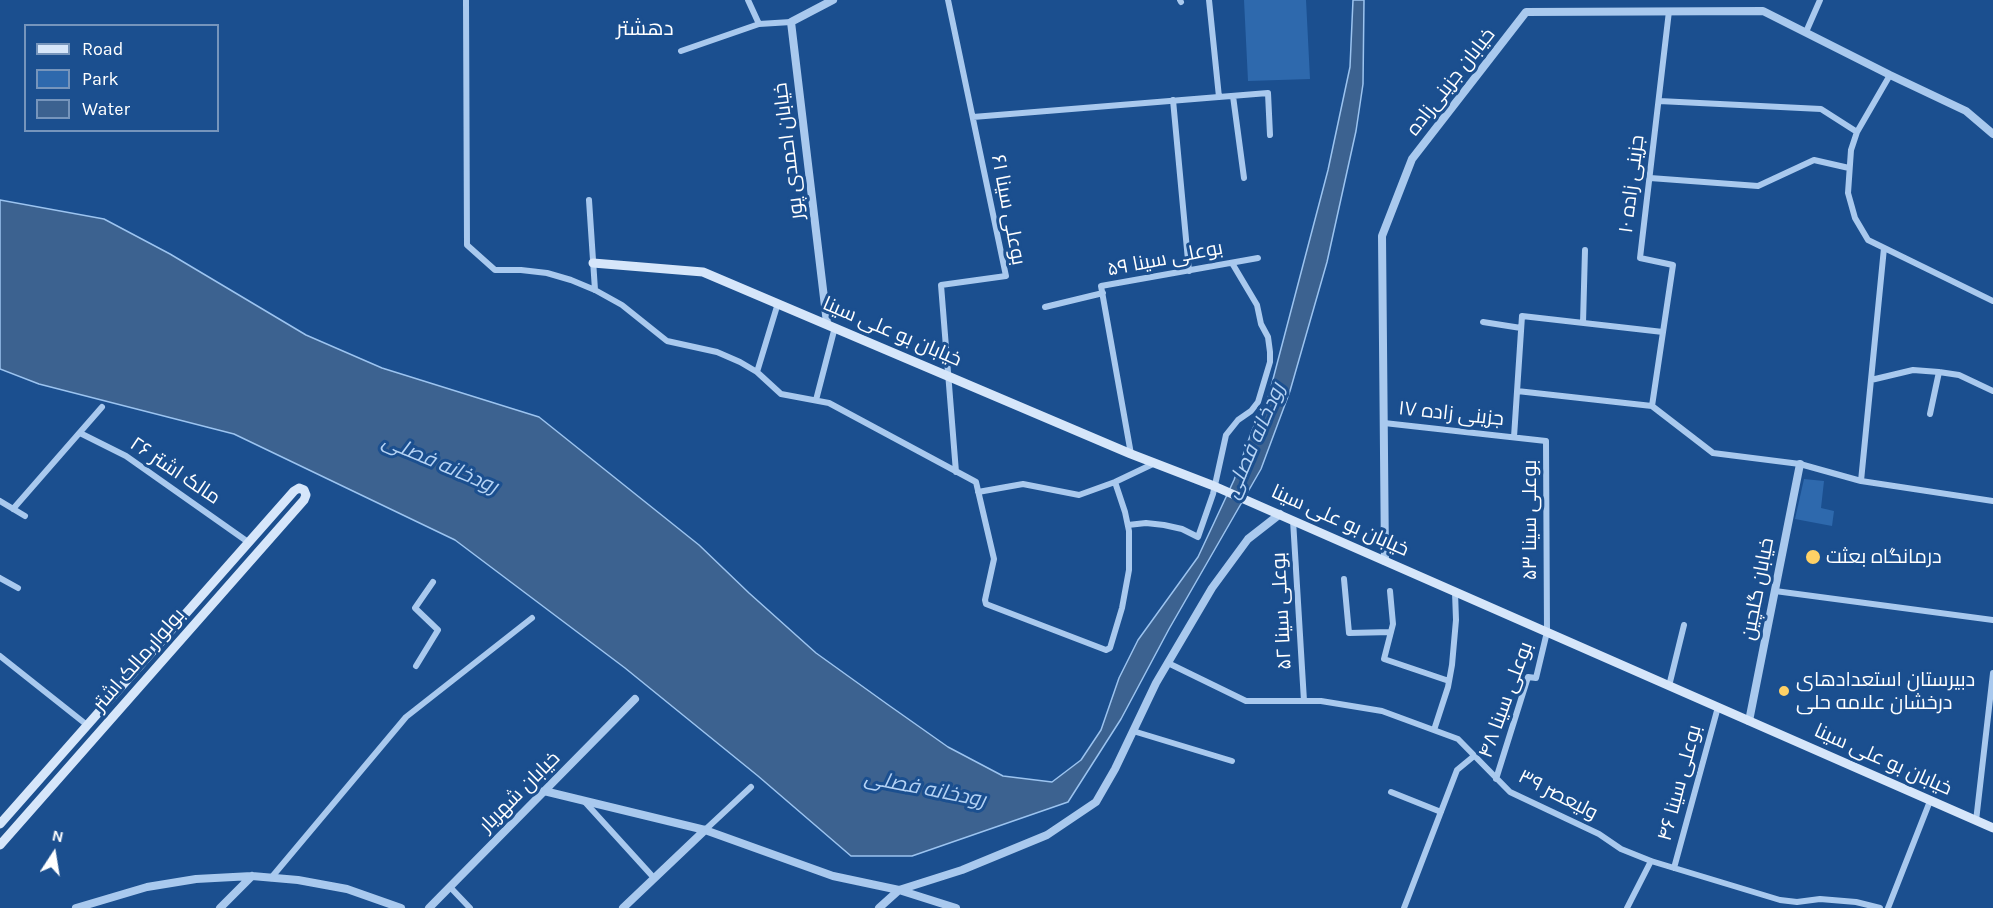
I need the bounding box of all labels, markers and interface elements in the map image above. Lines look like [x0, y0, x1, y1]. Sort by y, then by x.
district label: دهشتر [616, 16, 674, 42]
street label: خیابان جزینی‌زاده [1401, 23, 1501, 141]
legend [24, 24, 219, 132]
text: Road [82, 38, 123, 60]
text: Park [82, 68, 119, 90]
street label: خیابان احمدی پور [769, 81, 809, 221]
text: Water [82, 98, 130, 120]
street label: جزینی زاده ۱۰ [1614, 134, 1650, 234]
street label: بوعلی سینا ۶۱ [986, 153, 1030, 267]
street label: بوعلی سینا ۵۹ [1105, 236, 1225, 282]
street label: خیابان بو علی سینا [819, 292, 965, 372]
water label: رودخانه فصلی [1219, 380, 1291, 502]
street label: جزینی زاده ۱۷ [1397, 397, 1505, 431]
water label: رودخانه فصلی [379, 428, 501, 500]
street label: مالک اشتر ۲۶ [125, 432, 225, 510]
street label: بوعلی سینا ۵۳ [1518, 460, 1542, 580]
street label: خیابان بو علی سینا [1267, 480, 1413, 562]
street label: خیابان گلچین [1736, 536, 1780, 642]
place label: درمانگاه بعثت [1826, 545, 1942, 569]
marker: درمانگاه بعثت [1804, 548, 1822, 566]
street label: بوعلی سینا ۵۲ [1267, 552, 1297, 670]
street label: بولوار مالک اشتر [88, 604, 190, 716]
street label: بوعلی سینا ۴۸ [1474, 639, 1538, 761]
place label: دبیرستان استعدادهای درخشان علامه حلی [1796, 668, 1975, 715]
marker: دبیرستان استعدادهای درخشان علامه حلی [1777, 684, 1791, 698]
street label: خیابان بو علی سینا [1810, 719, 1956, 801]
street label: بوعلی سینا ۴۶ [1653, 722, 1707, 844]
street label: خیابان شهریار [475, 747, 565, 837]
water label: رودخانه فصلی [862, 765, 988, 813]
street label: ولیعصر ۳۹ [1514, 765, 1602, 825]
north arrow [24, 824, 84, 884]
text: N [50, 825, 65, 846]

